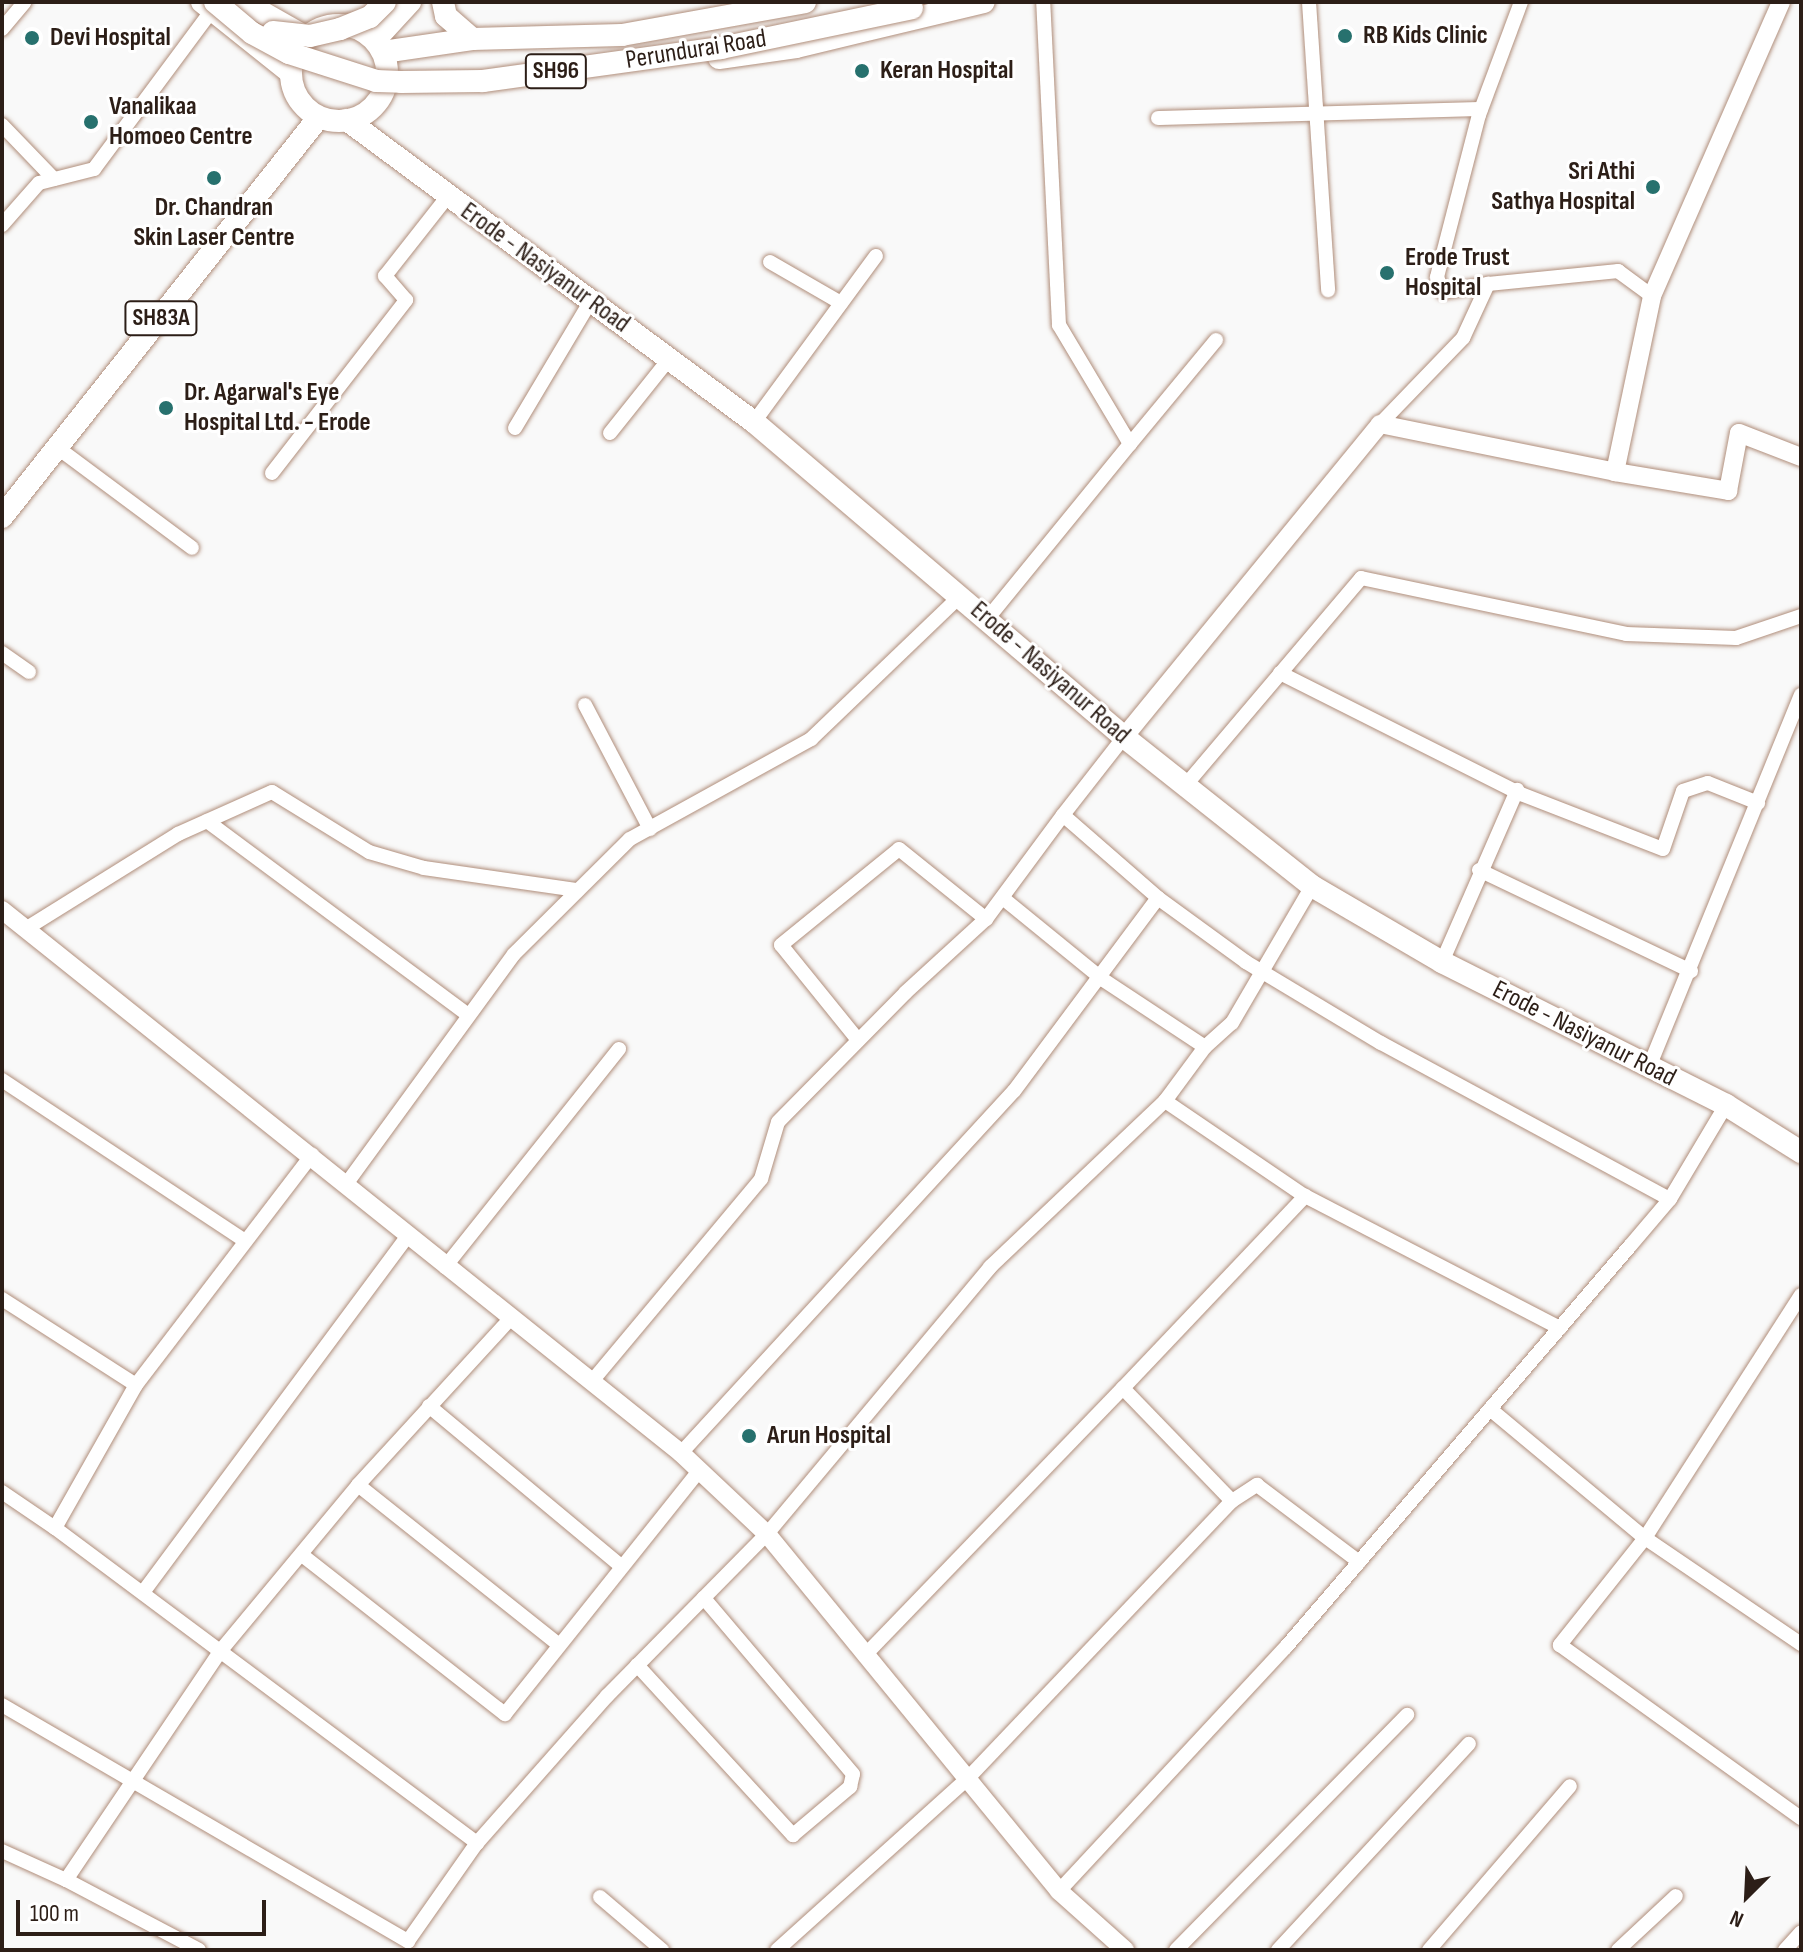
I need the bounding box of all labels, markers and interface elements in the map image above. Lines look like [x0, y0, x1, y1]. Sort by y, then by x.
place label: RB Kids Clinic [1363, 20, 1488, 52]
place label: Devi Hospital [50, 22, 171, 54]
street label: Perundurai Road [623, 23, 769, 77]
marker: RB Kids Clinic [1334, 25, 1356, 47]
marker: Devi Hospital [21, 27, 43, 49]
road number: SH96 [524, 51, 588, 91]
place label: Keran Hospital [880, 55, 1014, 87]
marker: Keran Hospital [851, 60, 873, 82]
place label: Vanalikaa Homoeo Centre [109, 91, 253, 152]
marker: Vanalikaa Homoeo Centre [80, 111, 102, 133]
place label: Sri Athi Sathya Hospital [1491, 156, 1635, 218]
marker: Dr. Chandran Skin Laser Centre [203, 167, 225, 189]
marker: Sri Athi Sathya Hospital [1642, 176, 1664, 198]
place label: Dr. Chandran Skin Laser Centre [133, 192, 295, 254]
street label: Erode - Nasiyanur Road [454, 196, 636, 340]
place label: Erode Trust Hospital [1405, 242, 1510, 304]
marker: Erode Trust Hospital [1376, 262, 1398, 284]
road number: SH83A [123, 298, 199, 338]
place label: Dr. Agarwal's Eye Hospital Ltd. - Erode [184, 377, 371, 438]
marker: Dr. Agarwal's Eye Hospital Ltd. - Erode [155, 397, 177, 419]
street label: Erode - Nasiyanur Road [964, 595, 1136, 751]
street label: Erode - Nasiyanur Road [1487, 974, 1681, 1094]
place label: Arun Hospital [767, 1420, 891, 1452]
marker: Arun Hospital [738, 1425, 760, 1447]
north arrow [1707, 1856, 1787, 1936]
scale bar [20, 1884, 270, 1934]
text: 100 m [30, 1899, 79, 1928]
text: N [1726, 1904, 1748, 1933]

